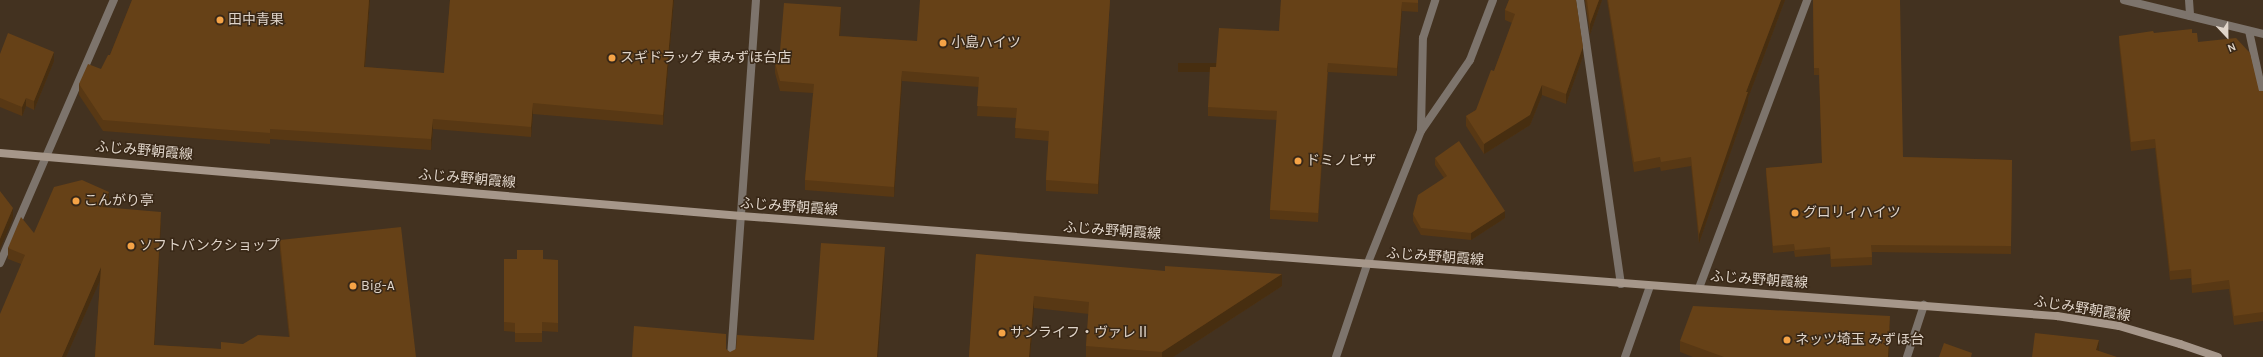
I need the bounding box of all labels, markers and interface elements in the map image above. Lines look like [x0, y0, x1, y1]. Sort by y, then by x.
place label: 田中青果 [228, 12, 284, 28]
marker: 田中青果 [215, 15, 225, 25]
north arrow [2207, 16, 2247, 56]
place label: 小島ハイツ [951, 35, 1021, 51]
marker: 小島ハイツ [938, 38, 948, 48]
text: N [2226, 40, 2238, 55]
place label: スギドラッグ 東みずほ台店 [620, 50, 791, 66]
marker: スギドラッグ 東みずほ台店 [607, 53, 617, 63]
street label: ふじみ野朝霞線 [94, 138, 194, 164]
place label: ドミノピザ [1306, 153, 1376, 169]
marker: ドミノピザ [1293, 156, 1303, 166]
street label: ふじみ野朝霞線 [417, 166, 517, 192]
place label: こんがり亭 [84, 193, 154, 209]
street label: ふじみ野朝霞線 [740, 195, 838, 219]
marker: こんがり亭 [71, 196, 81, 206]
place label: グロリィハイツ [1803, 205, 1901, 221]
marker: グロリィハイツ [1790, 208, 1800, 218]
street label: ふじみ野朝霞線 [1063, 219, 1161, 243]
place label: ソフトバンクショップ [139, 238, 279, 254]
marker: ソフトバンクショップ [126, 241, 136, 251]
street label: ふじみ野朝霞線 [1386, 245, 1484, 269]
street label: ふじみ野朝霞線 [1710, 268, 1808, 292]
place label: Big-A [361, 278, 395, 294]
marker: Big-A [348, 281, 358, 291]
street label: ふじみ野朝霞線 [2032, 293, 2132, 325]
place label: サンライフ・ヴァレⅡ [1010, 325, 1150, 341]
marker: サンライフ・ヴァレⅡ [997, 328, 1007, 338]
place label: ネッツ埼玉 みずほ台 [1795, 332, 1924, 348]
marker: ネッツ埼玉 みずほ台 [1782, 335, 1792, 345]

